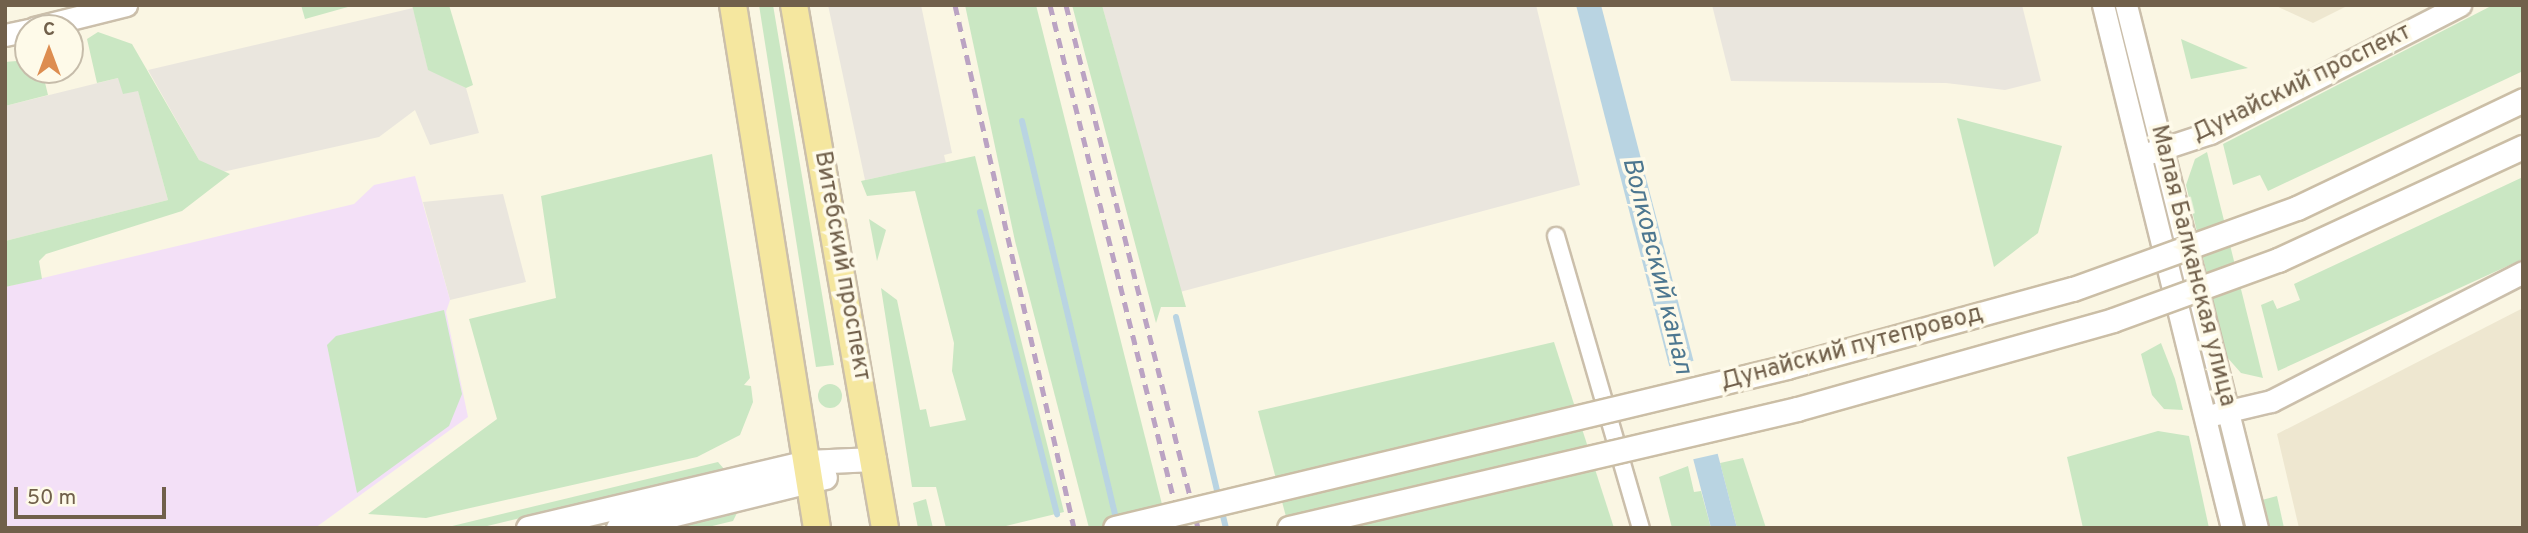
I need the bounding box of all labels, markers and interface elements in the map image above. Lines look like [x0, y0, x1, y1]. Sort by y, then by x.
north arrow [14, 14, 84, 84]
text: С [43, 18, 55, 42]
street label: Дунайский проспект [2188, 19, 2416, 149]
street label: Малая Балканская улица [2143, 122, 2241, 410]
street label: Витебский проспект [807, 149, 875, 383]
water label: Волковский канал [1614, 154, 1698, 378]
street label: Дунайский путепровод [1718, 300, 1986, 398]
scale bar [18, 474, 170, 518]
text: 50 m [27, 485, 76, 512]

